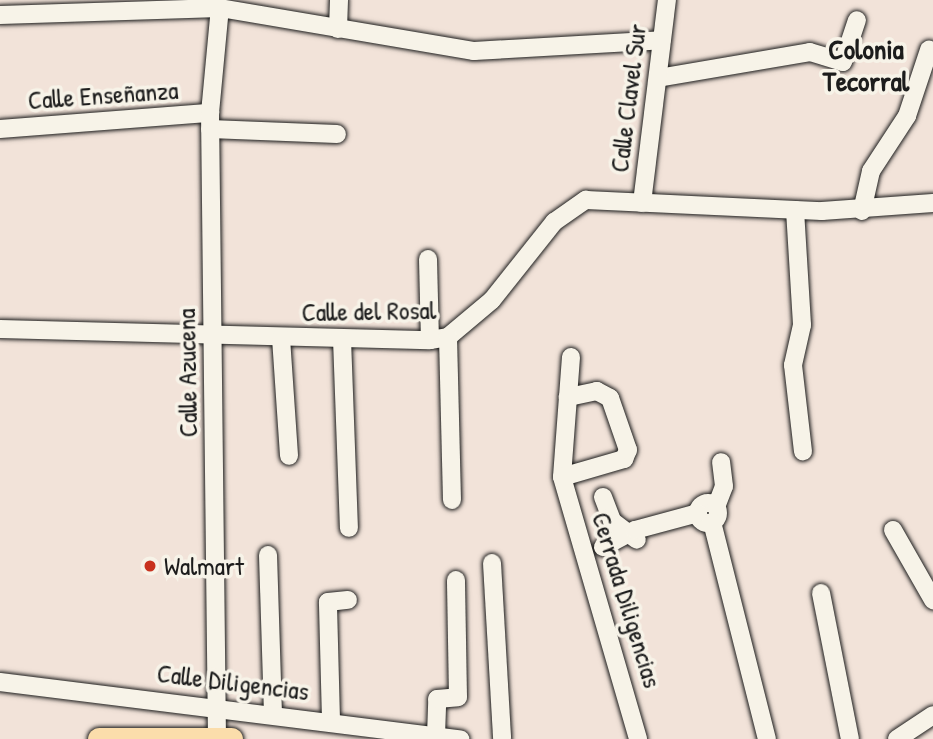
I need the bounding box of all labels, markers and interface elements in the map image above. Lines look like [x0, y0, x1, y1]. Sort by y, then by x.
street label: Calle Clavel Sur [603, 22, 653, 174]
district label: Colonia Tecorral [823, 32, 909, 98]
street label: Calle Enseñanza [27, 74, 179, 116]
street label: Calle del Rosal [301, 294, 437, 328]
street label: Calle Azucena [170, 308, 204, 438]
street label: Cerrada Diligencias [586, 509, 668, 691]
place label: Walmart [164, 550, 244, 582]
marker: Walmart [142, 558, 158, 574]
street label: Calle Diligencias [155, 657, 311, 707]

